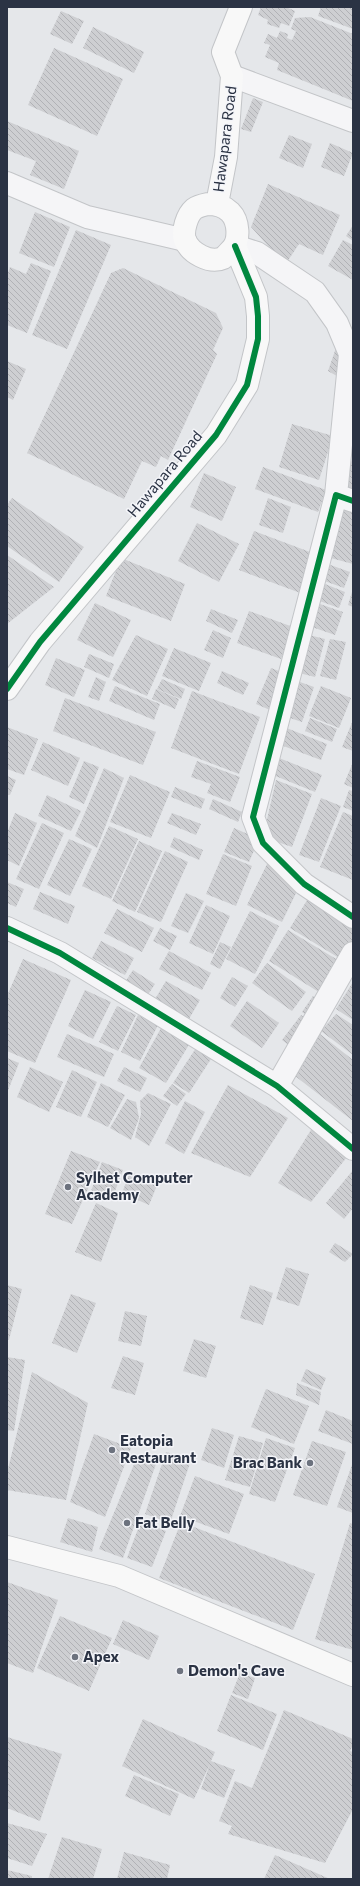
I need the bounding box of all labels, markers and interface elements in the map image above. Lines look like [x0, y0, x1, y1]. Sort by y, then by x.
street label: Hawapara Road [209, 85, 239, 193]
street label: Hawapara Road [123, 427, 205, 520]
place label: Sylhet Computer Academy [76, 1168, 193, 1203]
marker: Sylhet Computer Academy [63, 1182, 73, 1192]
place label: Eatopia Restaurant [120, 1431, 196, 1466]
marker: Eatopia Restaurant [107, 1445, 117, 1455]
place label: Brac Bank [233, 1453, 302, 1471]
marker: Brac Bank [305, 1458, 315, 1468]
place label: Fat Belly [135, 1513, 195, 1531]
marker: Fat Belly [122, 1518, 132, 1528]
place label: Apex [83, 1647, 120, 1665]
marker: Apex [70, 1652, 80, 1662]
place label: Demon's Cave [188, 1661, 285, 1679]
marker: Demon's Cave [175, 1666, 185, 1676]

